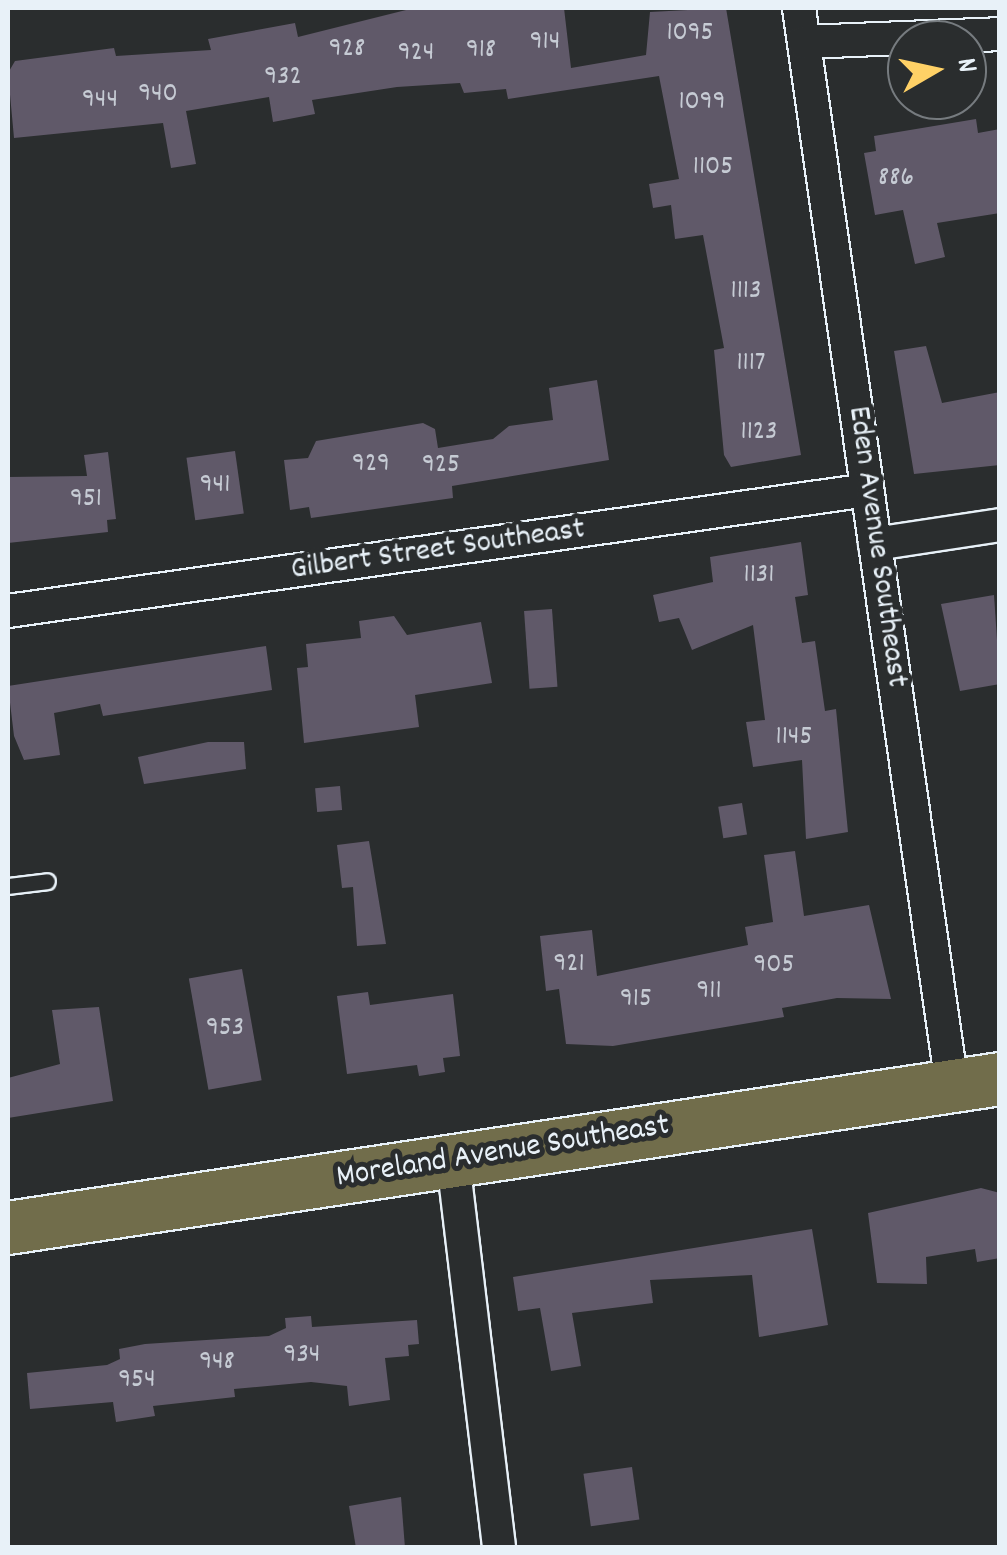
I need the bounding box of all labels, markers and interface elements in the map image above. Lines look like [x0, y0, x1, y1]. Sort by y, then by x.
house number: 1095 [666, 17, 714, 51]
north arrow [887, 20, 987, 120]
house number: 914 [530, 26, 560, 60]
house number: 928 [329, 33, 365, 67]
house number: 918 [466, 34, 496, 68]
house number: 924 [398, 37, 434, 71]
text: N [944, 56, 985, 76]
house number: 932 [264, 61, 302, 95]
house number: 940 [138, 78, 178, 112]
house number: 944 [82, 84, 118, 118]
house number: 1099 [678, 86, 726, 120]
house number: 1105 [693, 151, 733, 185]
house number: 886 [878, 162, 914, 196]
house number: 1113 [731, 275, 761, 309]
house number: 1117 [736, 347, 766, 381]
street label: Eden Avenue Southeast [837, 404, 915, 690]
house number: 1123 [741, 416, 777, 450]
house number: 929 [352, 448, 390, 482]
house number: 925 [422, 449, 460, 483]
house number: 941 [200, 469, 230, 503]
house number: 951 [70, 483, 102, 517]
street label: Gilbert Street Southeast [288, 511, 588, 591]
house number: 1131 [744, 559, 774, 593]
house number: 1145 [776, 721, 812, 755]
house number: 921 [553, 948, 585, 982]
house number: 905 [753, 949, 795, 983]
house number: 911 [696, 975, 722, 1009]
house number: 915 [620, 983, 652, 1017]
house number: 953 [206, 1012, 244, 1046]
street label: Moreland Avenue Southeast [334, 1108, 672, 1198]
house number: 934 [284, 1339, 320, 1373]
house number: 948 [199, 1346, 235, 1380]
house number: 954 [118, 1364, 156, 1398]

